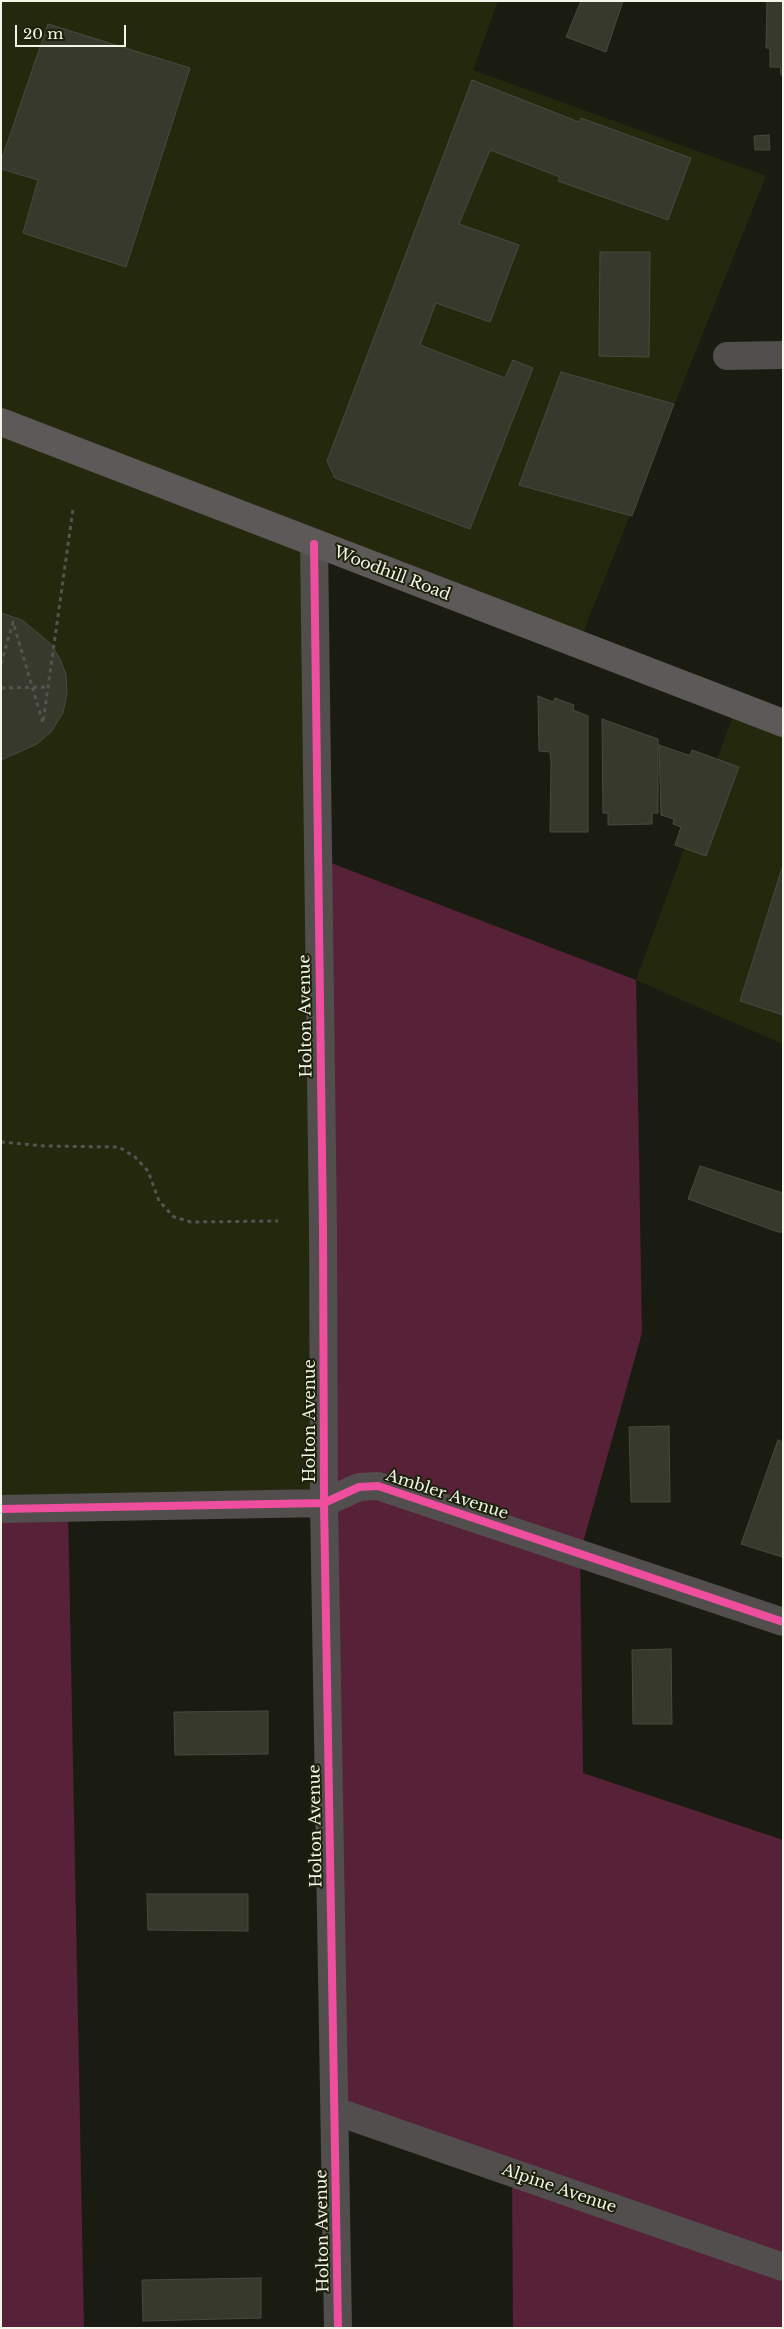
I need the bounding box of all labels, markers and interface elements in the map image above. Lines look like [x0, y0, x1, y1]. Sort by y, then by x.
scale bar [18, 15, 129, 47]
text: 20 m [23, 24, 63, 43]
street label: Woodhill Road [331, 543, 453, 605]
street label: Holton Avenue [295, 954, 317, 1078]
street label: Holton Avenue [300, 1359, 320, 1483]
street label: Ambler Avenue [383, 1466, 511, 1524]
street label: Holton Avenue [305, 1764, 327, 1888]
street label: Alpine Avenue [499, 2160, 619, 2218]
street label: Holton Avenue [312, 2169, 334, 2293]

